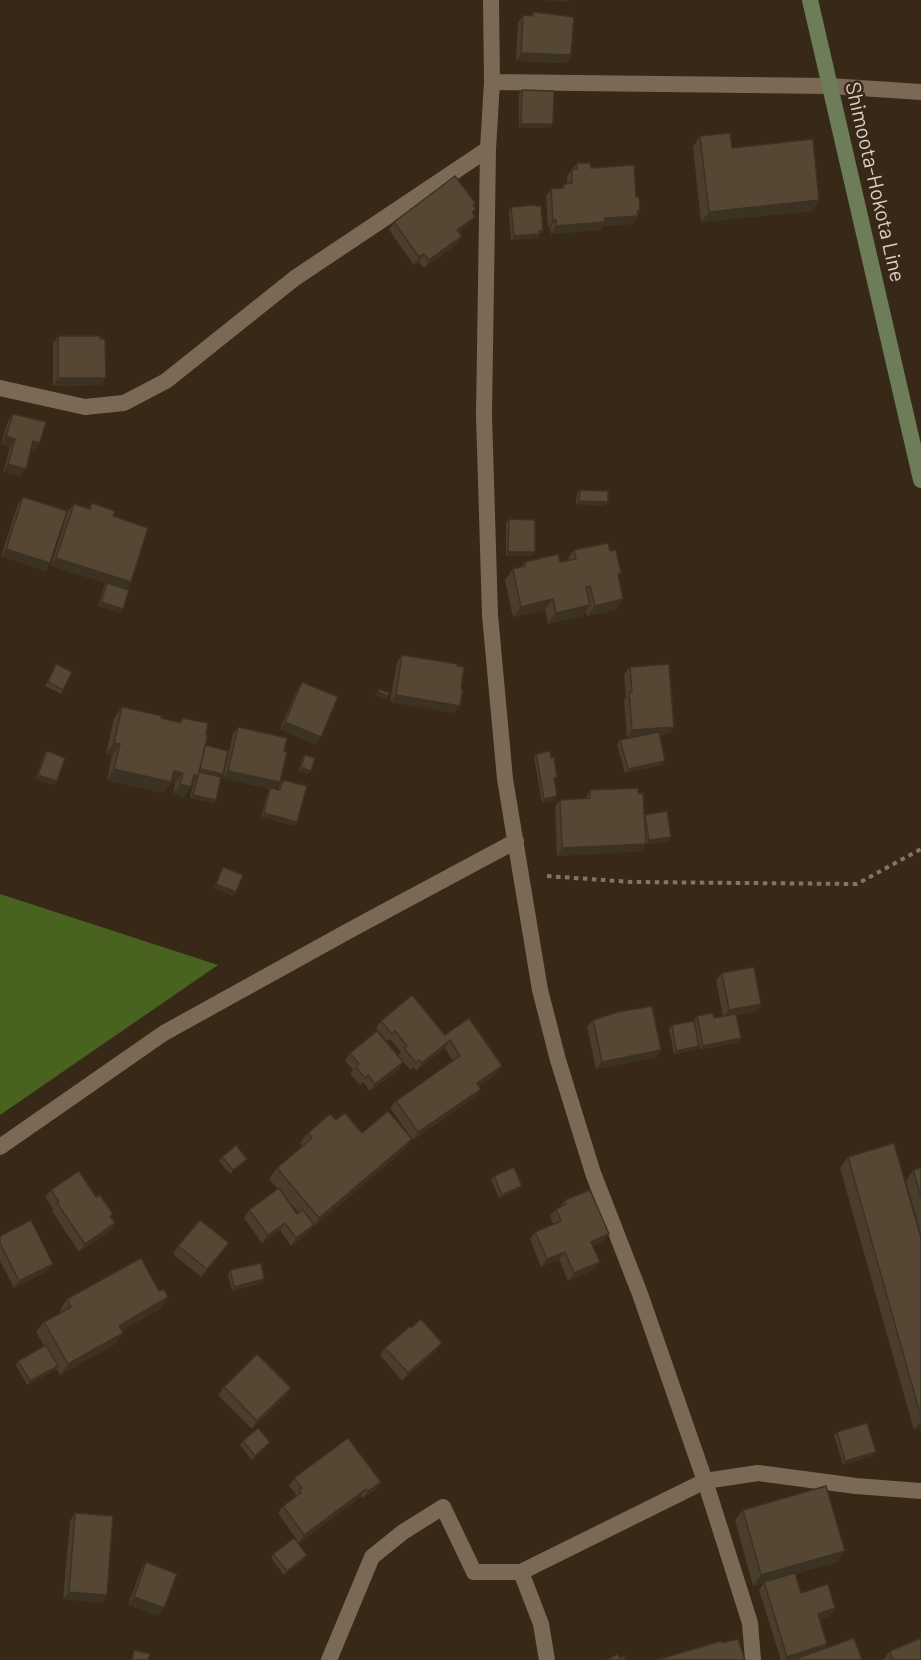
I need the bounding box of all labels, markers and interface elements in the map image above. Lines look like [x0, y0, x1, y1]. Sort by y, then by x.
street label: Shimoota-Hokota Line [840, 80, 910, 284]

